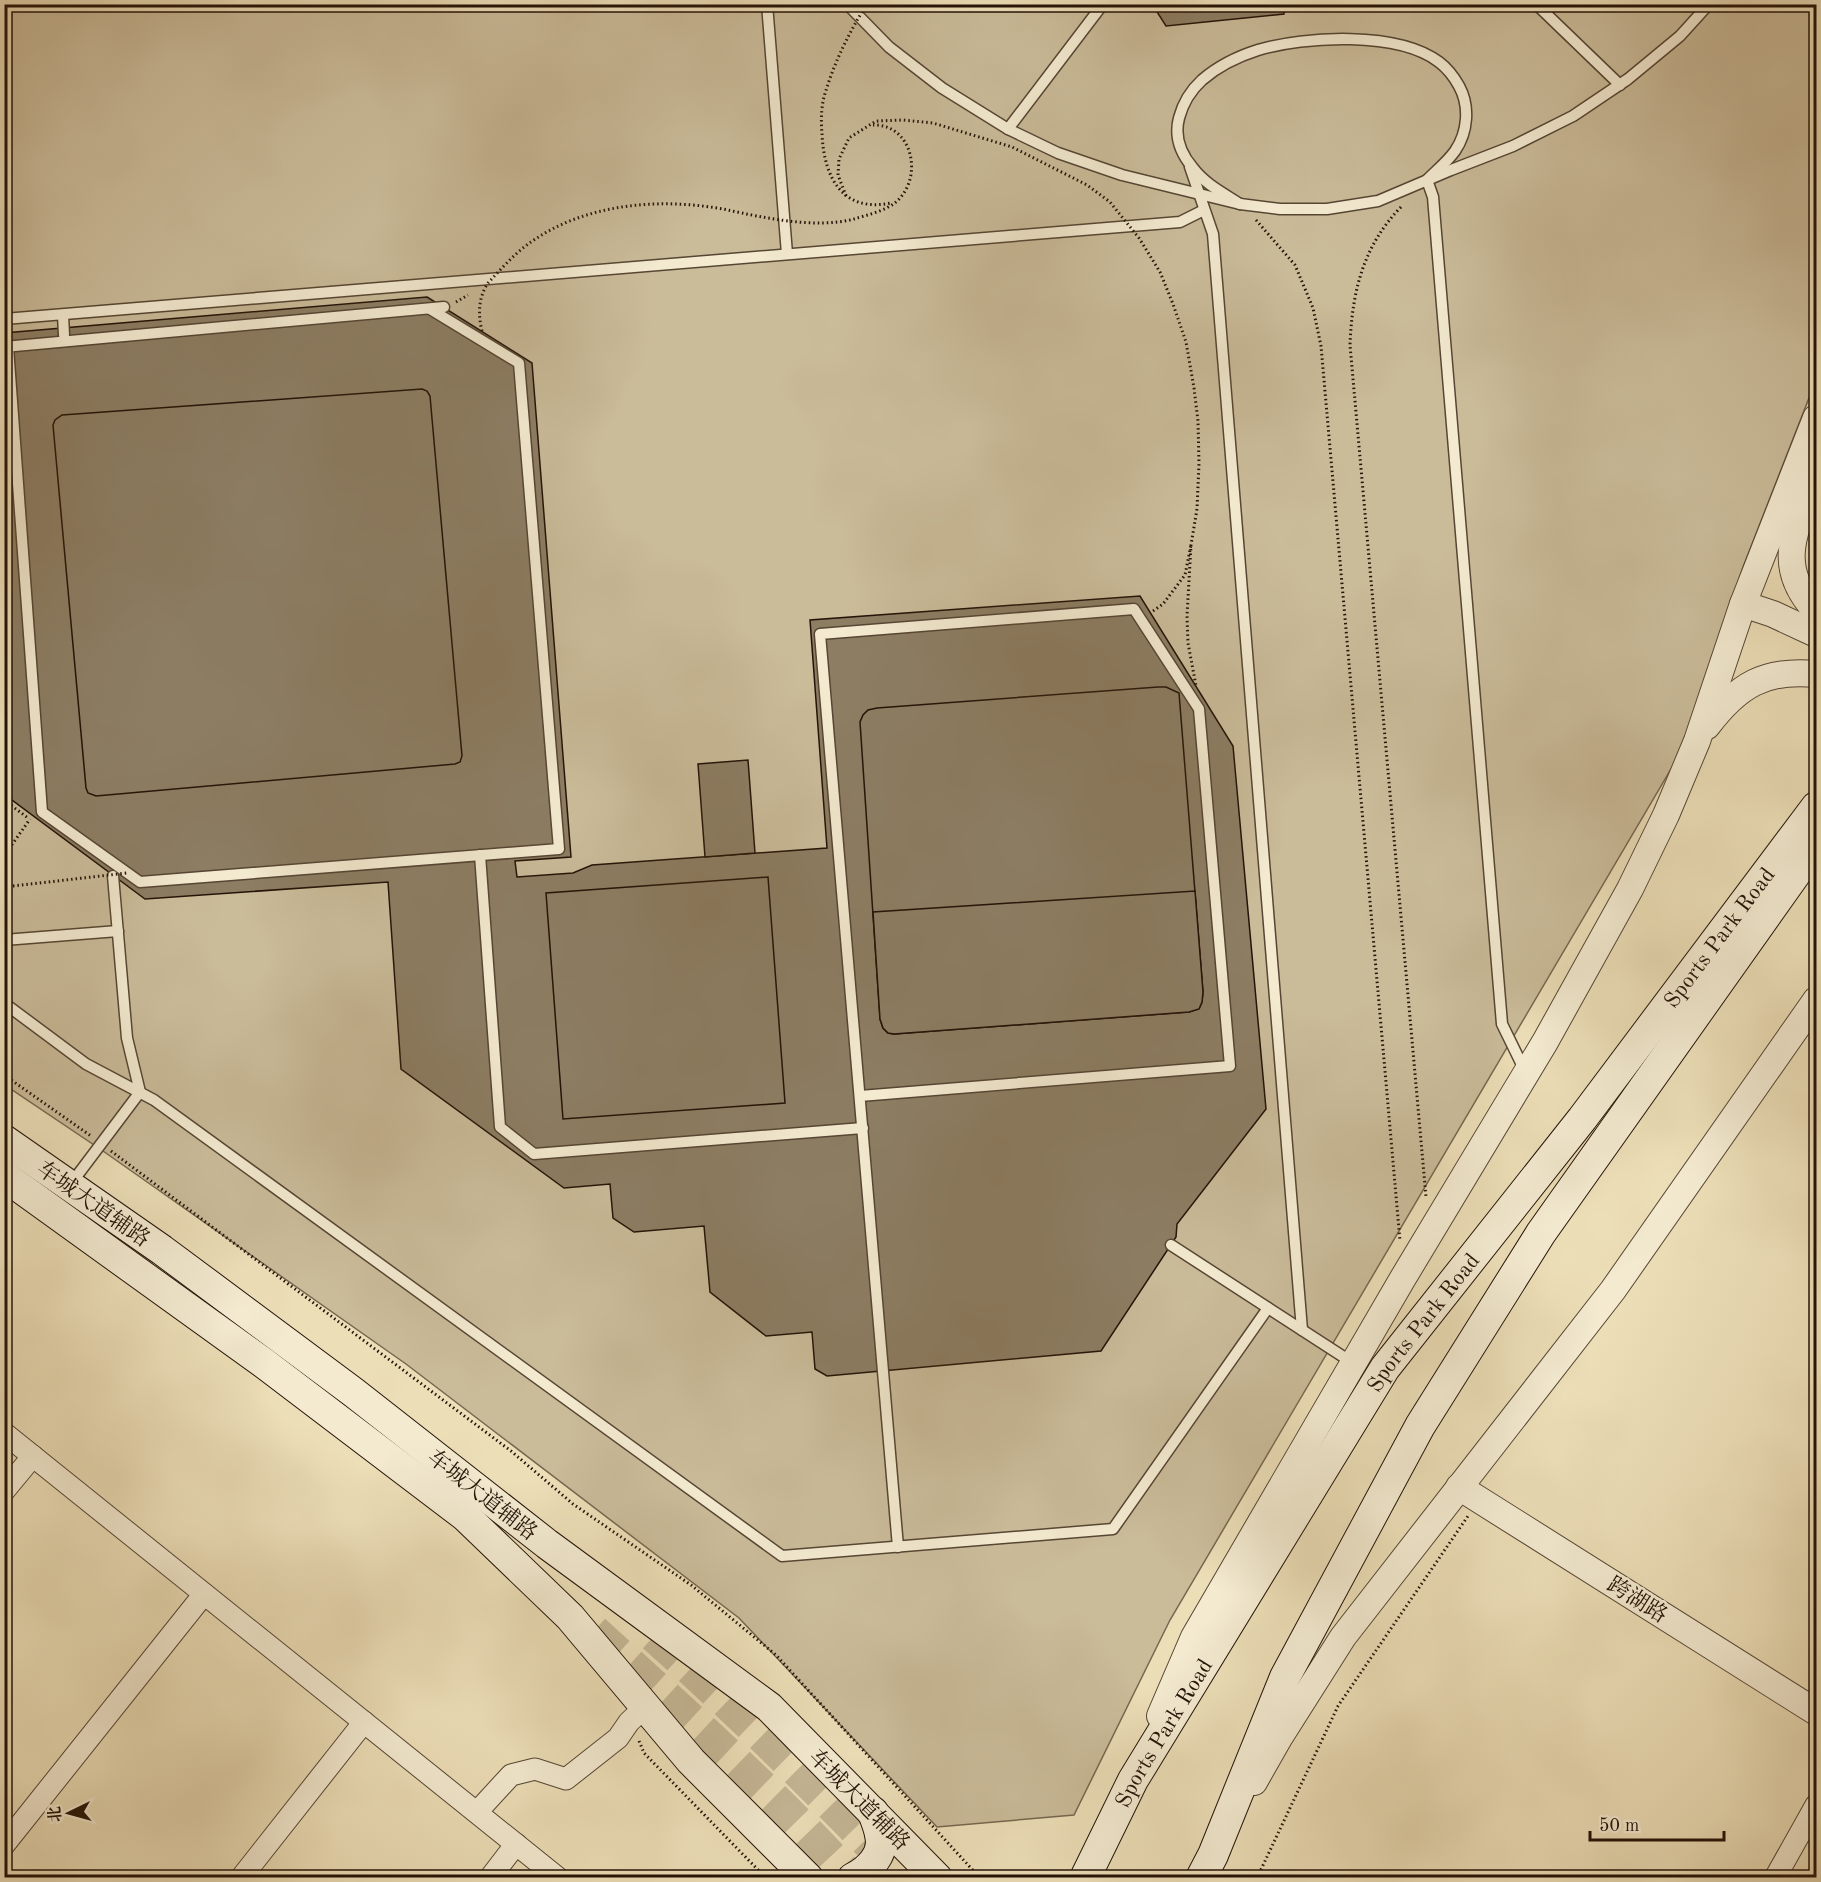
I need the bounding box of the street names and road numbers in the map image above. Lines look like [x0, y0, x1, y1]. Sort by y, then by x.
street label: Sports Park Road [1661, 864, 1780, 1012]
street label: 车城大道辅路 [32, 1156, 154, 1252]
street label: Sports Park Road [1364, 1250, 1484, 1397]
street label: 车城大道辅路 [423, 1445, 542, 1545]
street label: 跨湖路 [1603, 1572, 1672, 1628]
street label: Sports Park Road [1112, 1656, 1217, 1811]
street label: 车城大道辅路 [804, 1745, 914, 1855]

